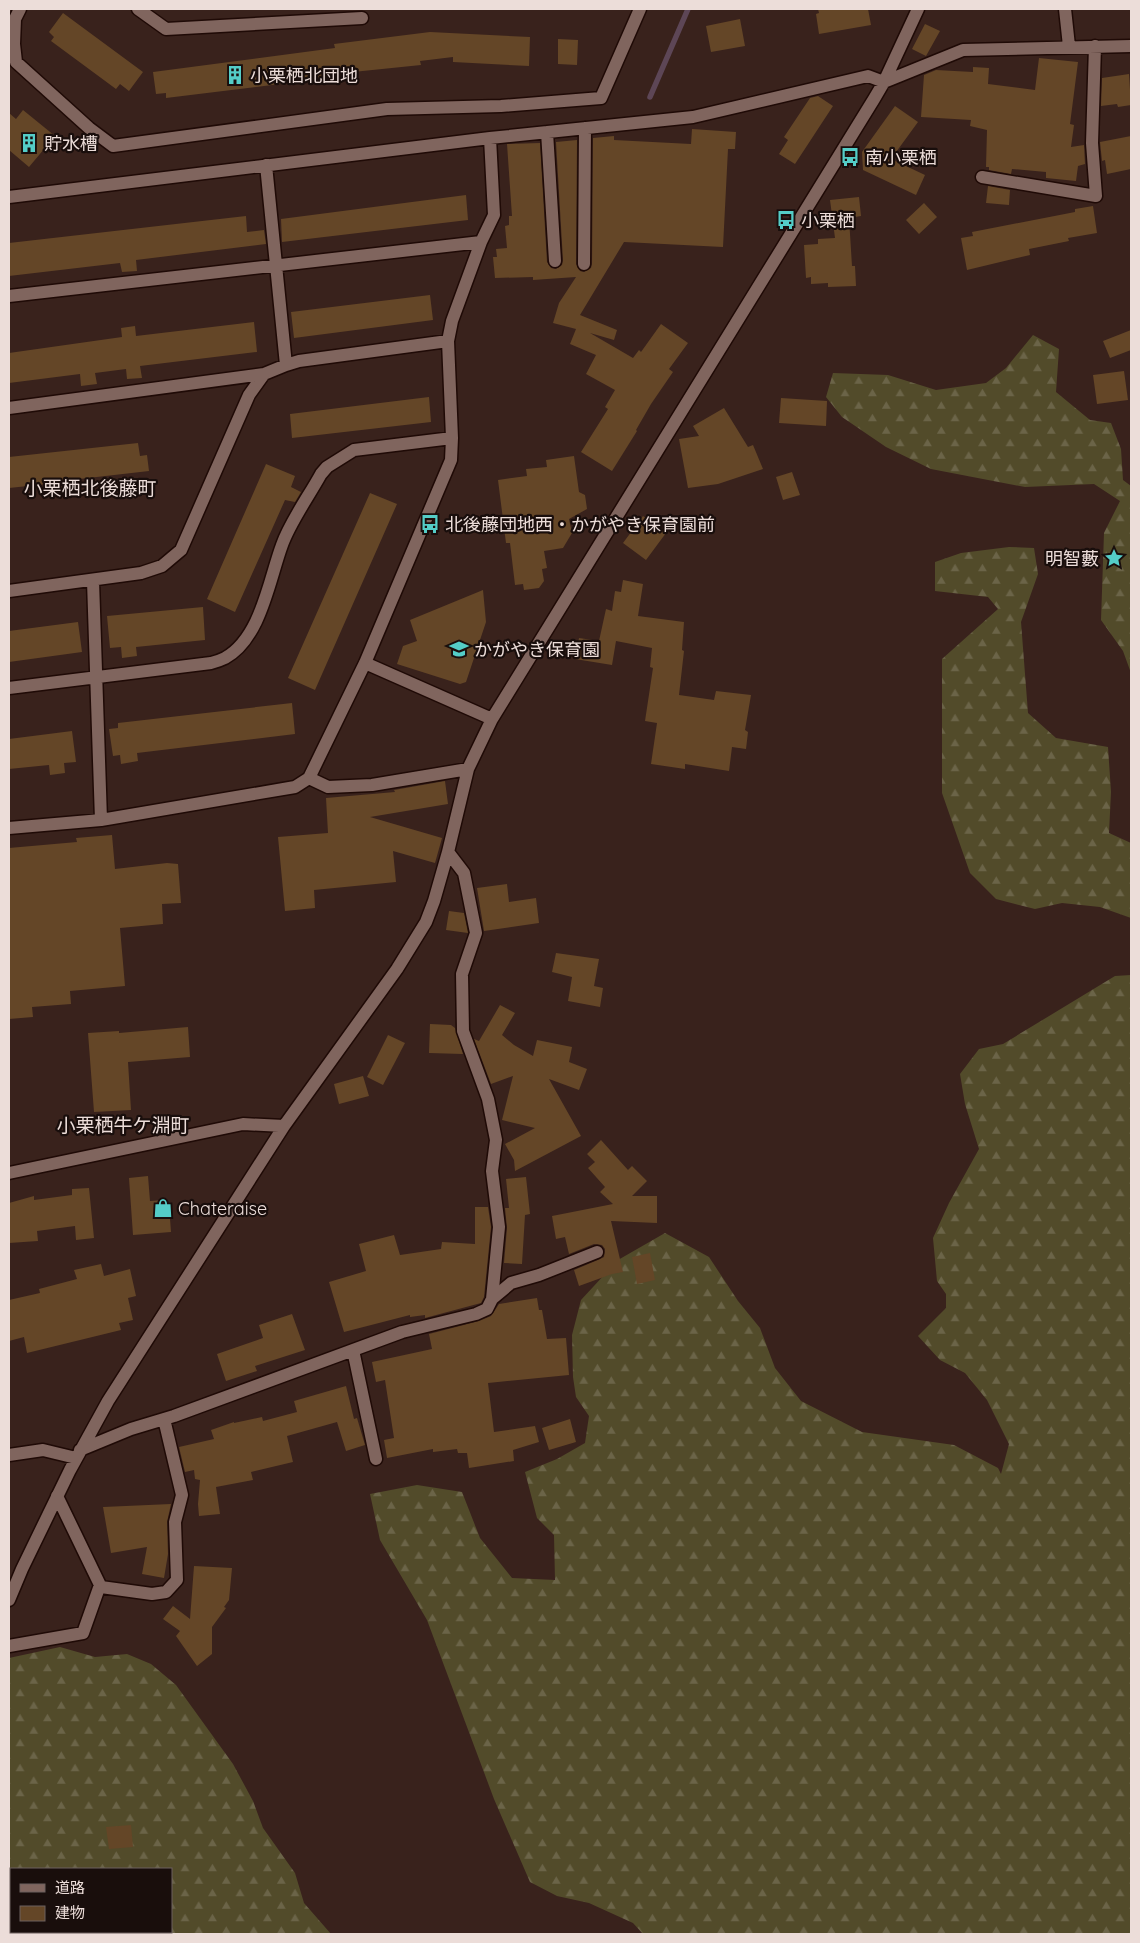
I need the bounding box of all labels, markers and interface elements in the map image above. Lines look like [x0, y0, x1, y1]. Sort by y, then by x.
building icon: 小栗栖北団地 [224, 64, 246, 86]
place label: 小栗栖北団地 [250, 64, 358, 87]
building icon: 貯水槽 [18, 132, 40, 154]
place label: 貯水槽 [44, 132, 98, 155]
bus stop icon: 南小栗栖 [839, 146, 861, 168]
place label: 南小栗栖 [865, 146, 937, 169]
bus stop icon: 小栗栖 [775, 209, 797, 231]
place label: 小栗栖 [801, 209, 855, 232]
district label: 小栗栖北後藤町 [23, 476, 157, 500]
bus stop icon: 北後藤団地西・かがやき保育園前 [419, 513, 441, 535]
place label: 北後藤団地西・かがやき保育園前 [445, 513, 715, 536]
place label: 明智藪 [1045, 547, 1099, 570]
place icon: 明智藪 [1103, 547, 1125, 569]
school or university icon: かがやき保育園 [448, 638, 470, 660]
place label: かがやき保育園 [474, 638, 600, 661]
district label: 小栗栖牛ケ淵町 [56, 1113, 190, 1137]
shop icon: Chateraise [152, 1197, 174, 1219]
place label: Chateraise [178, 1197, 267, 1220]
legend [10, 1868, 172, 1933]
text: 道路 [55, 1878, 85, 1897]
text: 建物 [55, 1903, 85, 1922]

